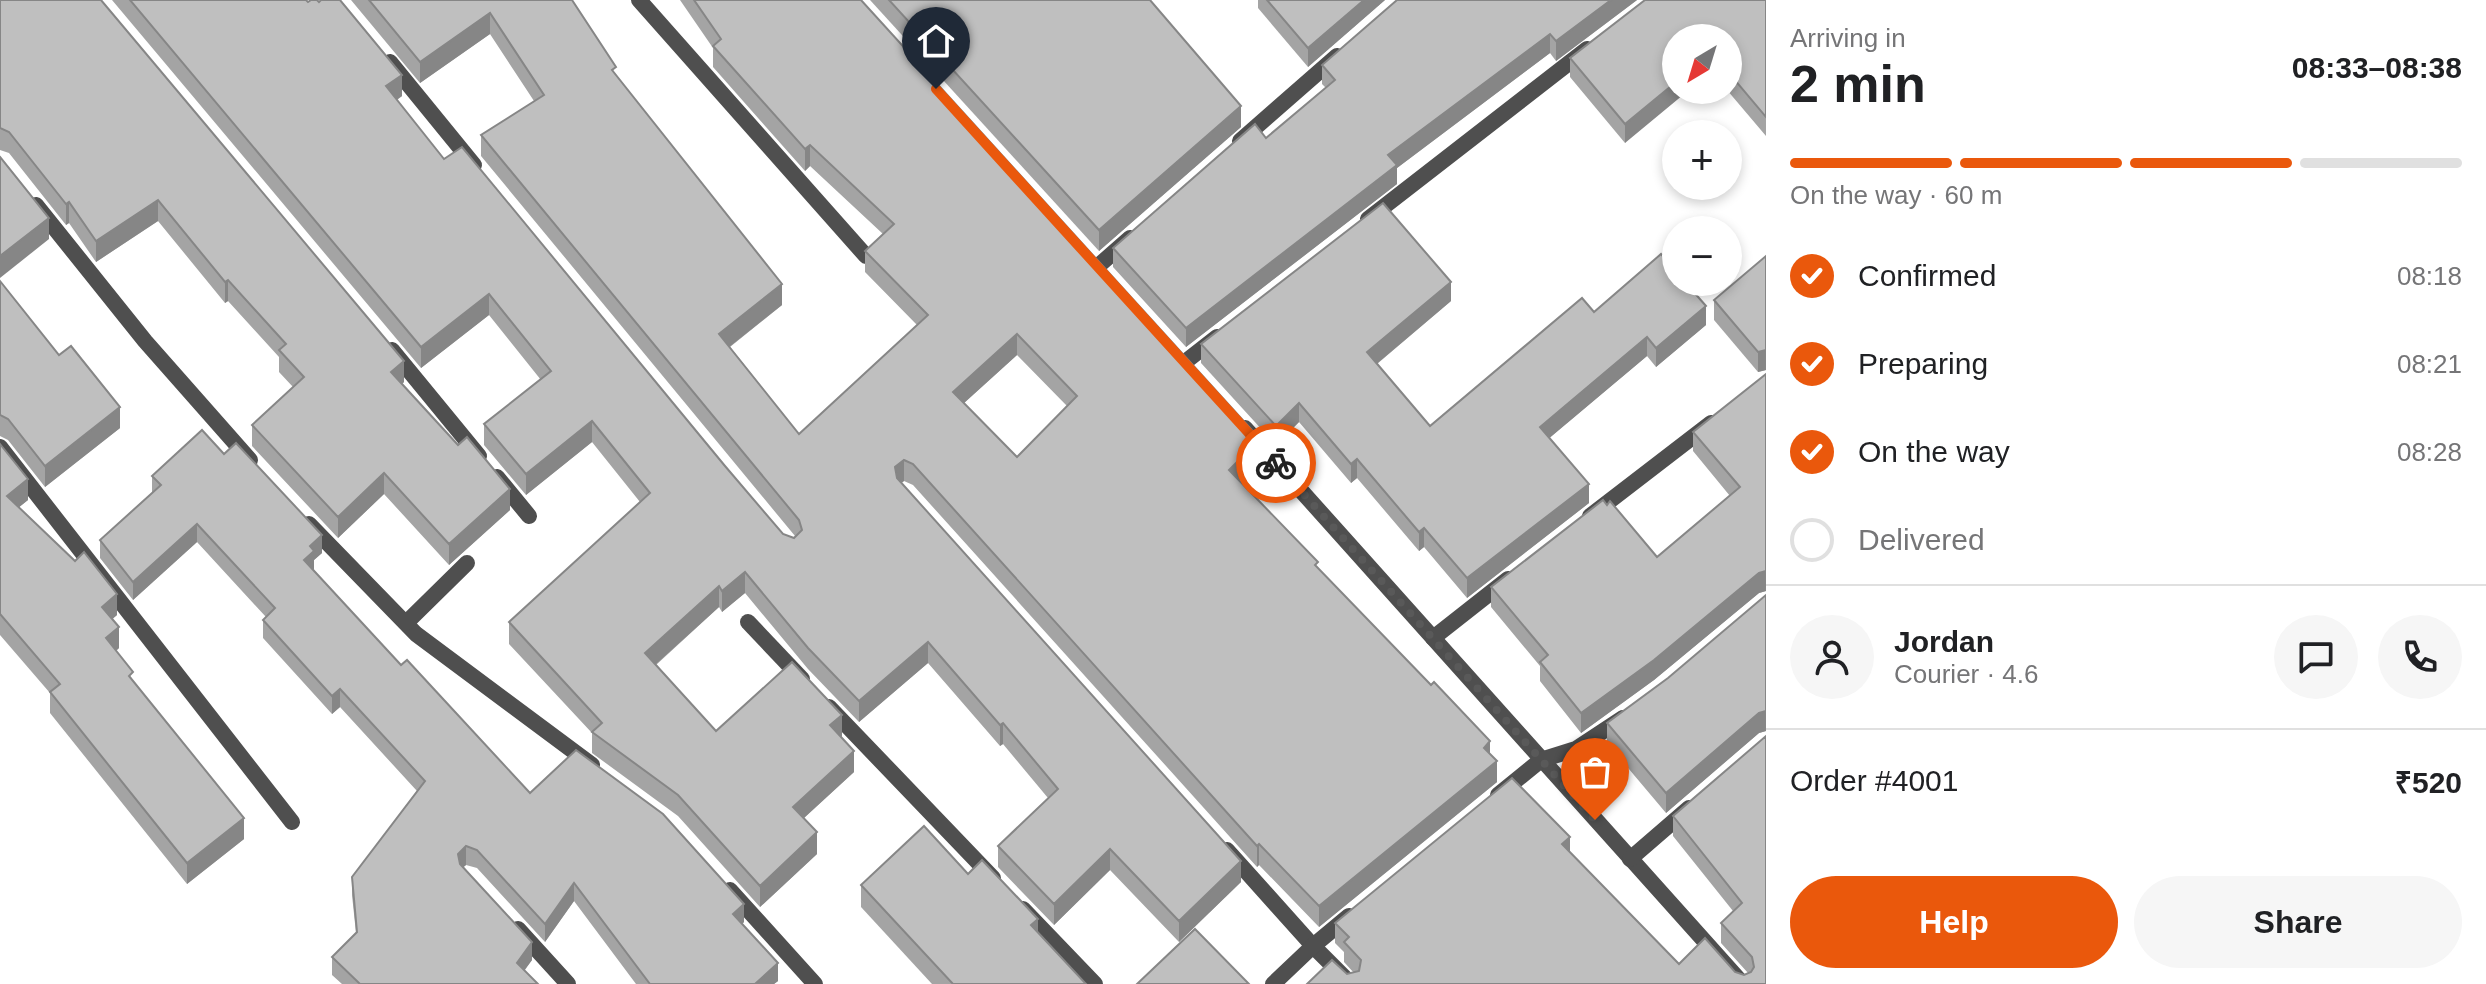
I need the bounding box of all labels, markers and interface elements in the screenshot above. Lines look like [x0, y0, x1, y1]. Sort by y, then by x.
pin [902, 7, 970, 89]
icon: home [914, 19, 958, 63]
text: Arriving in [1790, 23, 1906, 53]
north arrow [1662, 24, 1742, 104]
map controls [1662, 24, 1742, 296]
text: 08:33–08:38 [2292, 51, 2462, 84]
text: 2 min [1790, 55, 1926, 113]
button: + [1662, 120, 1742, 200]
text: On the way · 60 m [1790, 180, 2002, 210]
button: − [1662, 216, 1742, 296]
icon: check [1790, 254, 1834, 298]
text: Confirmed [1858, 259, 1996, 292]
text: 08:18 [2397, 261, 2462, 291]
icon: check [1790, 342, 1834, 386]
text: Preparing [1858, 347, 1988, 380]
text: 08:21 [2397, 349, 2462, 379]
courier [1236, 423, 1316, 503]
icon: check [1790, 430, 1834, 474]
text: On the way [1858, 435, 2010, 468]
text: 08:28 [2397, 437, 2462, 467]
icon: bike [1254, 441, 1298, 485]
text: Delivered [1858, 523, 1985, 556]
button: person [1790, 615, 1874, 699]
button: chat [2274, 615, 2358, 699]
button: phone [2378, 615, 2462, 699]
text: Jordan [1894, 625, 1994, 658]
text: Courier · 4.6 [1894, 659, 2039, 689]
pin [1561, 738, 1629, 820]
icon: bag [1573, 750, 1617, 794]
text: Order #4001 [1790, 764, 1958, 797]
text: ₹520 [2395, 766, 2462, 799]
button: Help [1790, 876, 2118, 968]
button: Share [2134, 876, 2462, 968]

